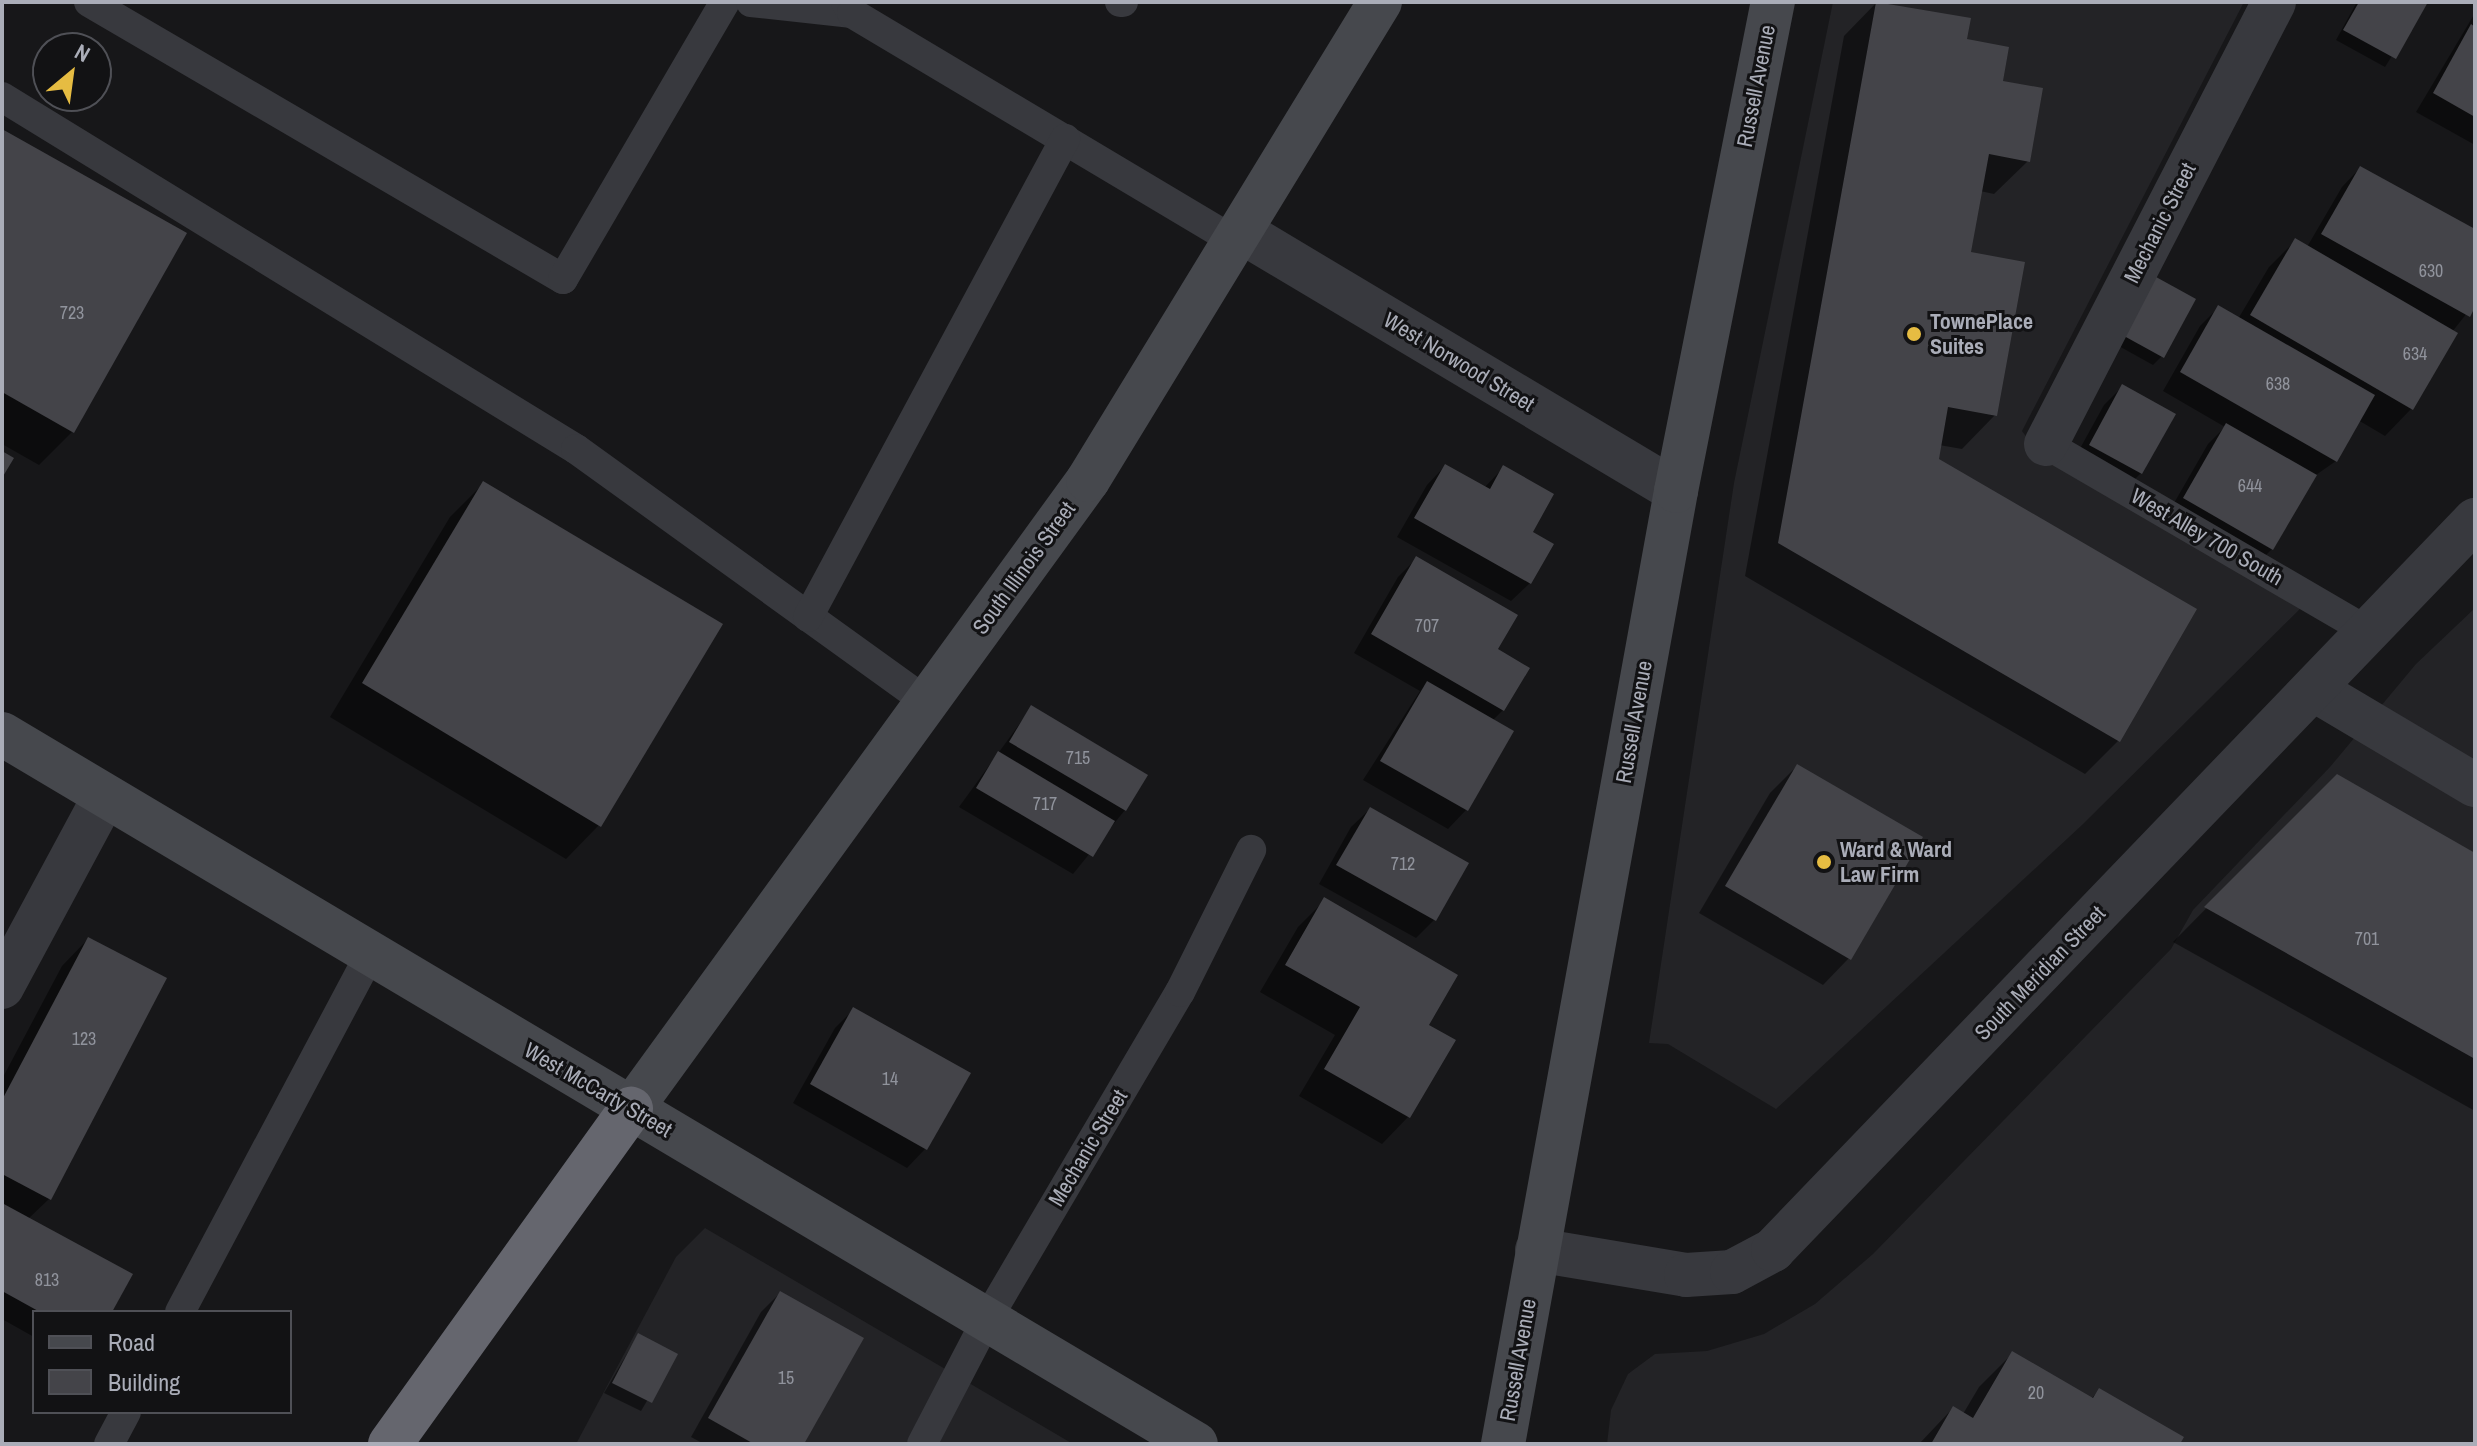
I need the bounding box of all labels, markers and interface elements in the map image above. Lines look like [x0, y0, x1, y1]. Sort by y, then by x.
street label: Russell Avenue [1731, 22, 1781, 150]
north arrow [32, 32, 112, 112]
text: N [70, 36, 96, 69]
street label: Mechanic Street [2118, 158, 2202, 288]
house number: 630 [2419, 260, 2443, 282]
house number: 723 [60, 302, 84, 324]
street label: West Norwood Street [1379, 307, 1539, 417]
place label: TownePlace Suites [1930, 308, 2033, 360]
marker: TownePlace Suites [1905, 325, 1923, 343]
house number: 634 [2403, 343, 2427, 365]
house number: 638 [2266, 373, 2290, 395]
house number: 644 [2238, 475, 2262, 497]
street label: West Alley 700 South [2126, 483, 2288, 591]
street label: South Illinois Street [967, 497, 1081, 639]
house number: 707 [1415, 615, 1439, 637]
street label: Russell Avenue [1610, 658, 1658, 786]
house number: 715 [1066, 747, 1090, 769]
house number: 717 [1033, 793, 1057, 815]
place label: Ward & Ward Law Firm [1840, 836, 1952, 888]
house number: 712 [1391, 853, 1415, 875]
marker: Ward & Ward Law Firm [1815, 853, 1833, 871]
street label: South Meridian Street [1969, 900, 2111, 1046]
house number: 701 [2355, 928, 2379, 950]
house number: 123 [72, 1028, 96, 1050]
street label: West McCarty Street [519, 1037, 677, 1143]
house number: 14 [882, 1068, 898, 1090]
street label: Mechanic Street [1043, 1085, 1133, 1211]
house number: 813 [35, 1269, 59, 1291]
street label: Russell Avenue [1494, 1296, 1542, 1424]
legend [32, 1310, 292, 1414]
text: Road [108, 1326, 155, 1358]
text: Building [108, 1366, 180, 1398]
house number: 15 [778, 1367, 794, 1389]
house number: 20 [2028, 1382, 2044, 1404]

